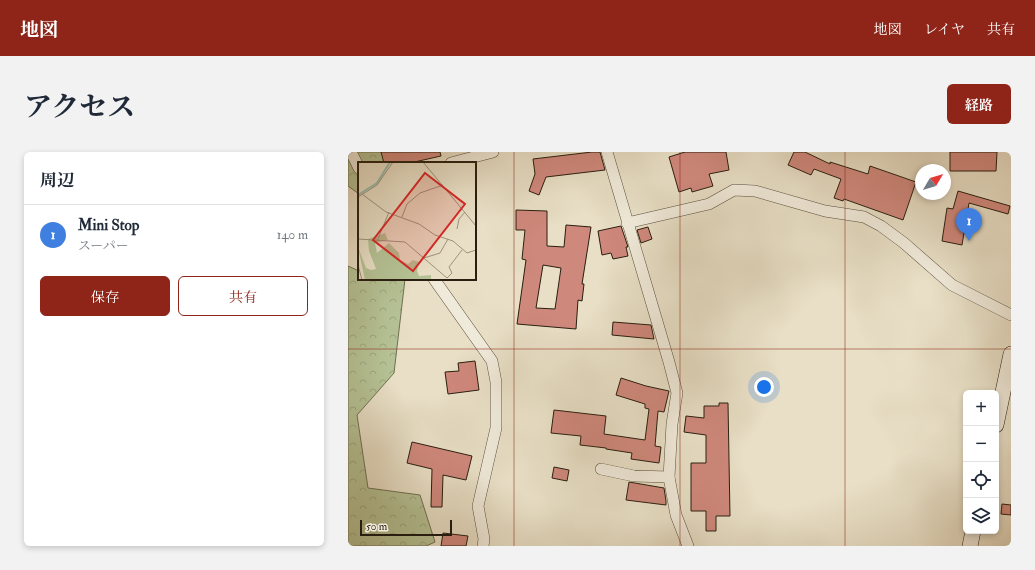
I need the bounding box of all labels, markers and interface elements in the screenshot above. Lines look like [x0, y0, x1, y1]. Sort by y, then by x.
text: 地図 [20, 18, 58, 42]
text: 地図 [874, 21, 902, 38]
text: レイヤ [924, 21, 965, 38]
text: 共有 [987, 21, 1015, 38]
button: 経路 [947, 84, 1011, 124]
text: アクセス [24, 90, 135, 125]
inset map [358, 162, 476, 280]
north arrow [915, 164, 951, 200]
text: 周辺 [40, 170, 74, 191]
pin: 1 [956, 208, 982, 241]
text: Mini Stop [78, 216, 139, 235]
text: 1 [51, 227, 55, 243]
text: 140 m [277, 227, 308, 243]
text: スーパー [78, 238, 129, 254]
button: 保存 [40, 276, 170, 316]
button: 共有 [178, 276, 308, 316]
your location [754, 377, 774, 397]
map controls [963, 390, 999, 534]
button: + [963, 390, 999, 426]
button: − [963, 426, 999, 462]
button: locate [963, 462, 999, 498]
button: layers [963, 498, 999, 534]
scale bar [360, 518, 452, 537]
text: 50 m [366, 520, 387, 533]

